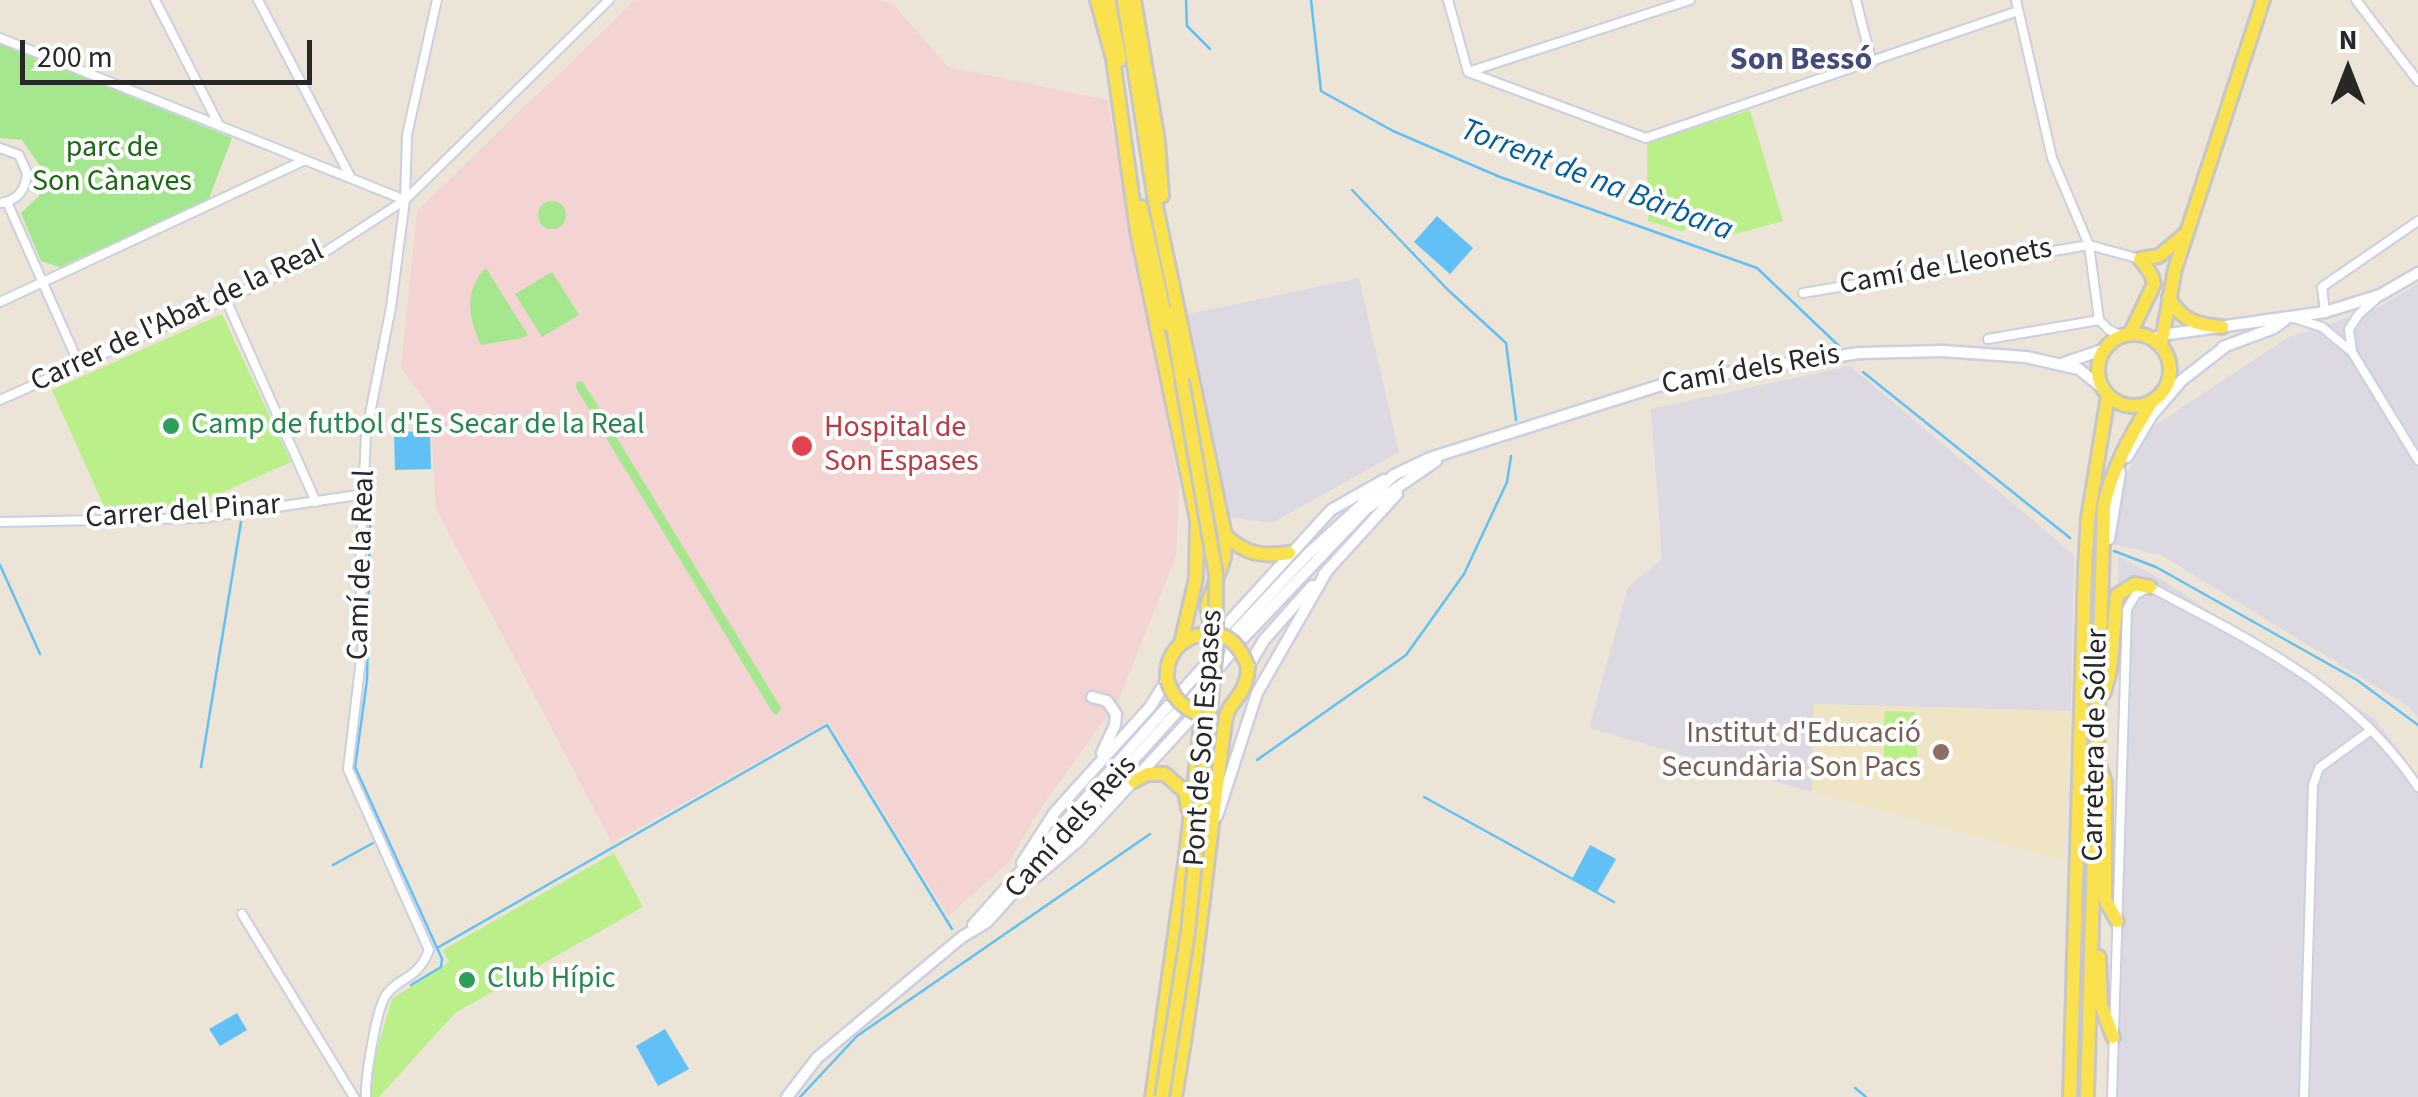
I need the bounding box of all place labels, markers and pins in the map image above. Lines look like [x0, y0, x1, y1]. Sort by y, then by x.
place label: Camp de futbol d'Es Secar de la Real [191, 408, 645, 444]
place label: Hospital de Son Espases [824, 411, 978, 482]
marker: Camp de futbol d'Es Secar de la Real [160, 415, 182, 437]
marker: Hospital de Son Espases [789, 433, 815, 459]
place label: Institut d'Educació Secundària Son Pacs [1661, 717, 1921, 788]
marker: Institut d'Educació Secundària Son Pacs [1930, 741, 1952, 763]
place label: Club Hípic [487, 962, 615, 998]
marker: Club Hípic [456, 969, 478, 991]

